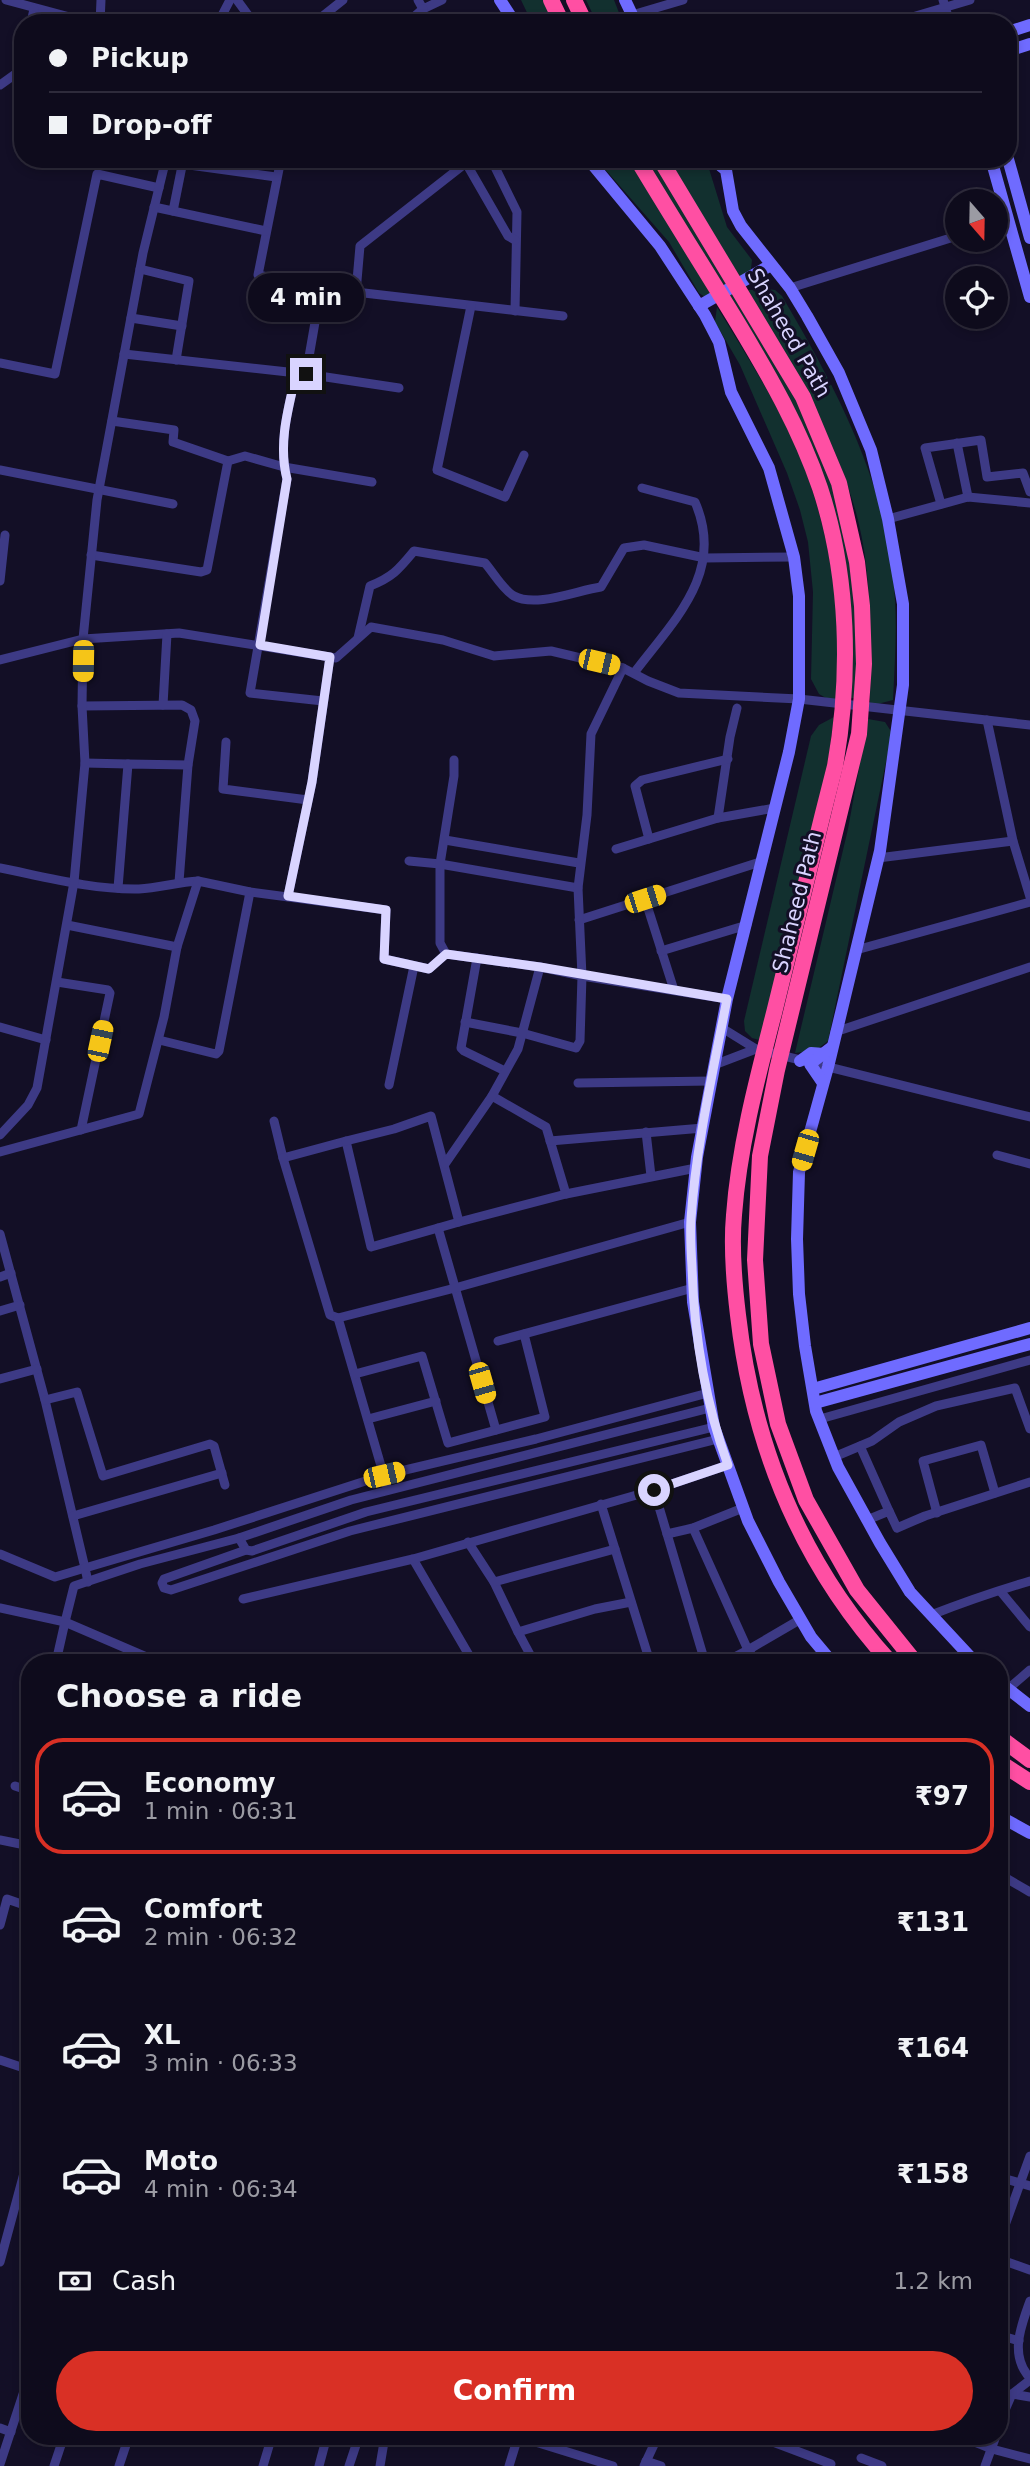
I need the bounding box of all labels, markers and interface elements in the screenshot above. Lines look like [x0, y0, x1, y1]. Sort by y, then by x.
text: Pickup [91, 43, 189, 73]
text: Drop-off [91, 110, 212, 140]
north arrow [945, 189, 1008, 252]
map controls [945, 189, 1008, 329]
street label: Shaheed Path [742, 264, 836, 402]
button: locate [945, 266, 1008, 329]
callout: 4 min [248, 272, 364, 322]
text: 4 min [270, 284, 342, 310]
route end [290, 358, 322, 390]
car [73, 640, 94, 682]
car [577, 647, 622, 677]
street label: Shaheed Path [768, 829, 826, 975]
car [622, 883, 669, 915]
car [86, 1018, 115, 1064]
car [790, 1127, 821, 1173]
car [467, 1360, 498, 1406]
car [362, 1460, 407, 1490]
route start [638, 1474, 670, 1506]
text: Choose a ride [56, 1677, 302, 1715]
icon: car [60, 1765, 123, 1828]
text: Economy [144, 1768, 275, 1798]
text: ₹97 [915, 1781, 969, 1811]
text: 1 min · 06:31 [144, 1798, 298, 1824]
icon: car [60, 1891, 123, 1954]
text: Comfort [144, 1894, 262, 1924]
text: ₹131 [897, 1907, 969, 1937]
text: 2 min · 06:32 [144, 1924, 298, 1950]
icon: car [60, 2017, 123, 2080]
text: XL [144, 2020, 181, 2050]
text: ₹164 [897, 2033, 969, 2063]
text: 3 min · 06:33 [144, 2050, 298, 2076]
icon: car [60, 2143, 123, 2206]
text: Moto [144, 2146, 218, 2176]
text: ₹158 [897, 2159, 969, 2189]
text: 4 min · 06:34 [144, 2176, 298, 2202]
icon: cash [56, 2262, 94, 2300]
text: Cash [112, 2266, 176, 2296]
text: 1.2 km [893, 2268, 973, 2294]
button: Confirm [56, 2351, 973, 2431]

